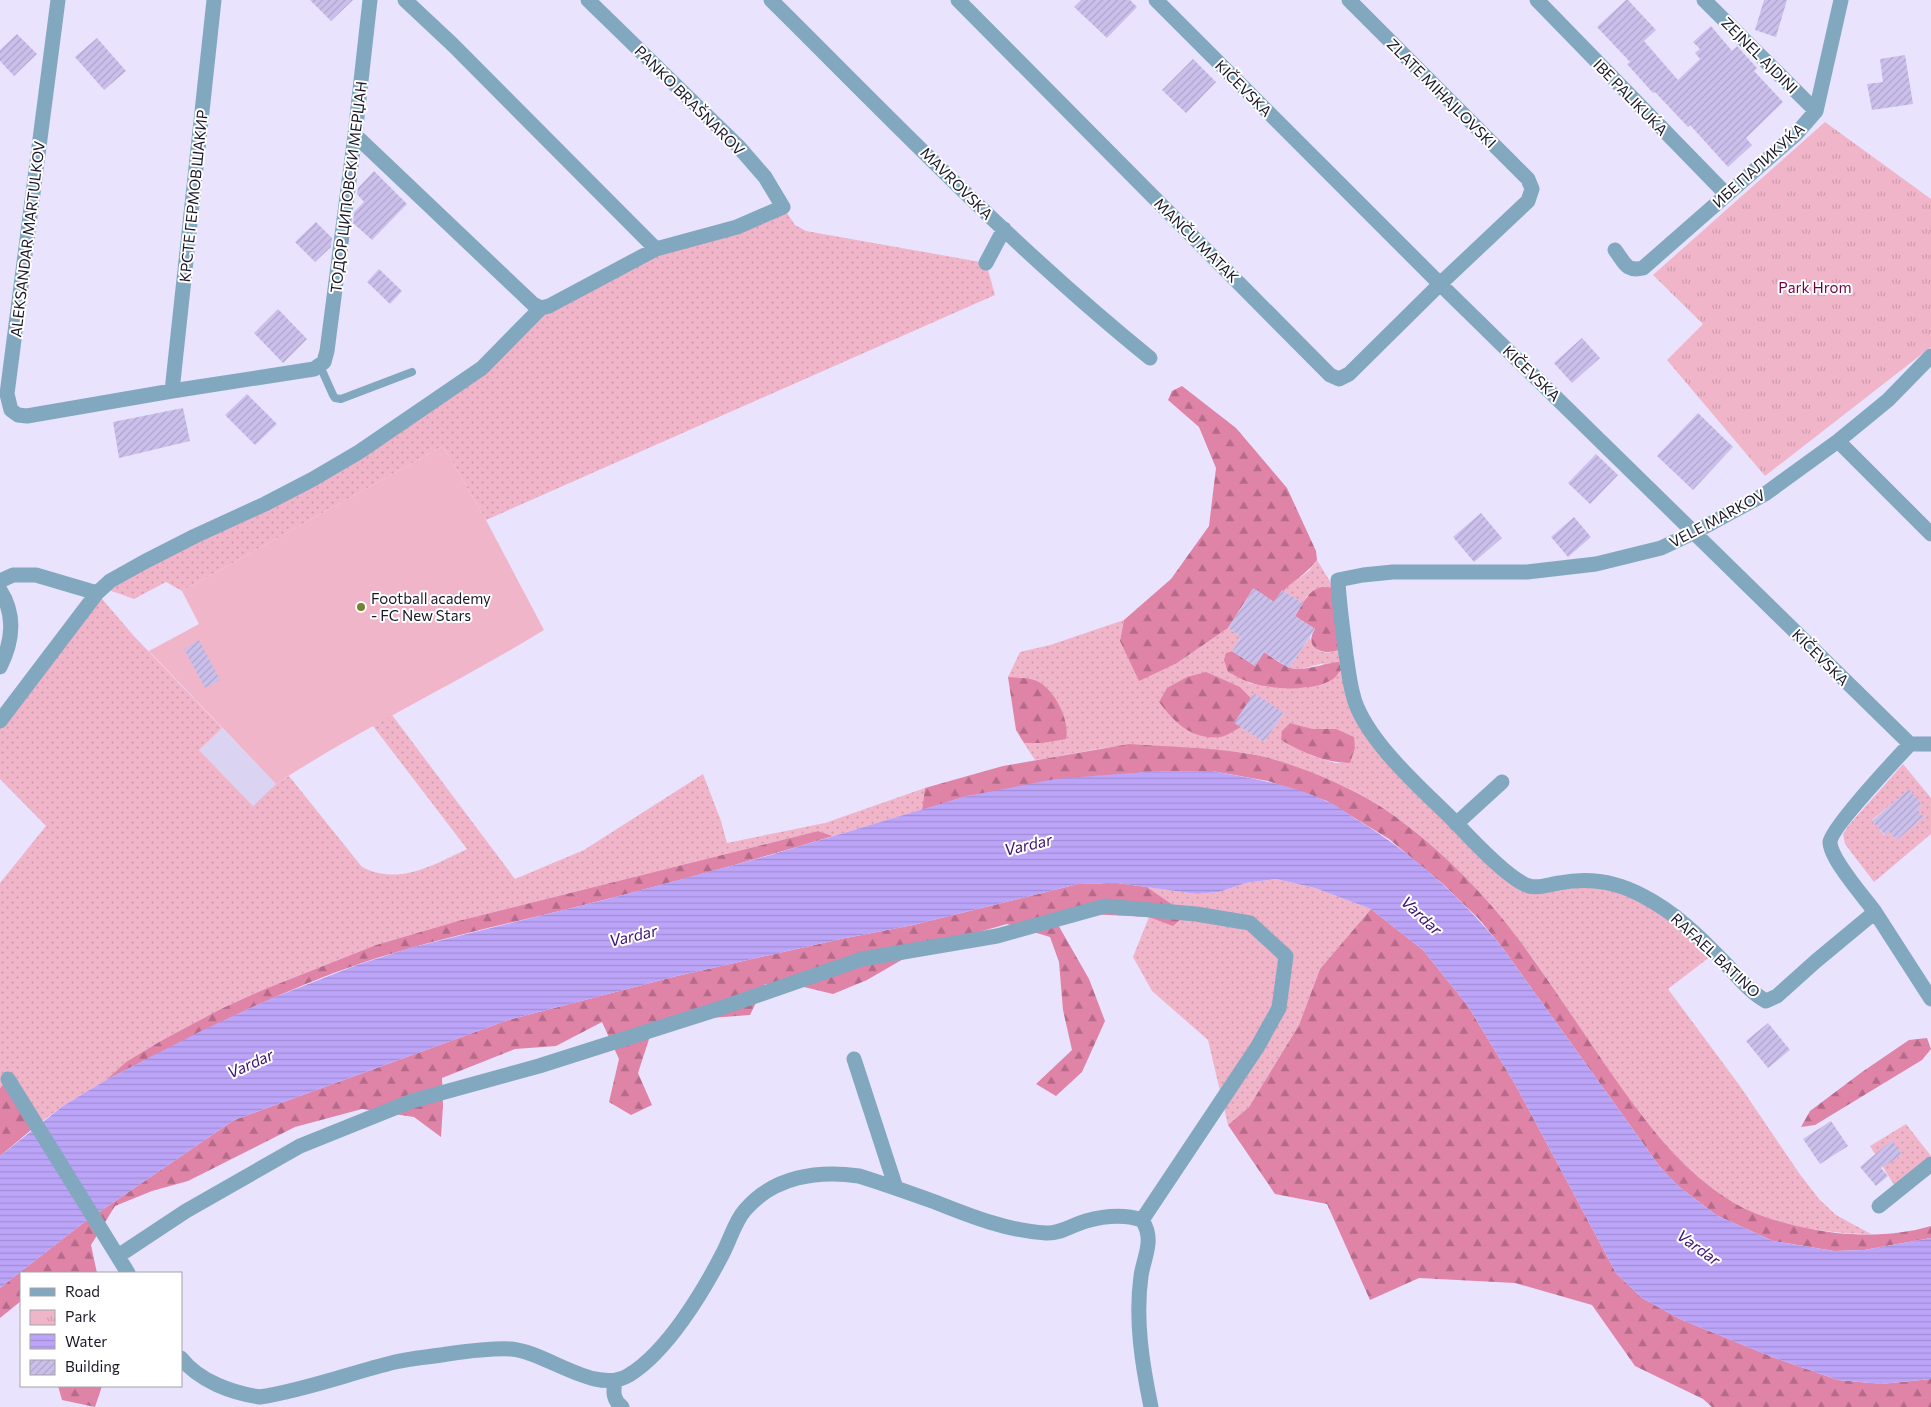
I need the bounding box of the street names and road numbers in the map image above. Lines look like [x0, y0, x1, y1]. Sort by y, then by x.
street label: ZEJNEL AJDINI [1718, 13, 1802, 97]
street label: ZLATE MIHAJLOVSKI [1384, 35, 1500, 151]
street label: PANKO BRAŠNAROV [631, 41, 749, 159]
street label: KIČEVSKA [1212, 55, 1277, 120]
street label: IBE PALIKUḰA [1590, 55, 1672, 139]
street label: ТОДОР ЦИПОВСКИ МЕРЏАН [326, 80, 370, 294]
street label: КРСТЕ ГЕРМОВ ШАКИР [175, 109, 211, 283]
street label: ИБЕ ПАЛИКУЌА [1708, 118, 1808, 211]
street label: ALEKSANDAR MARTULKOV [6, 140, 48, 338]
street label: MAVROVSKA [917, 143, 997, 223]
street label: MANČU MATAK [1151, 193, 1244, 286]
street label: KIČEVSKA [1500, 341, 1565, 405]
street label: VELE MARKOV [1666, 485, 1768, 551]
street label: KIČEVSKA [1789, 624, 1854, 689]
street label: RAFAEL BATINO [1668, 909, 1764, 1001]

